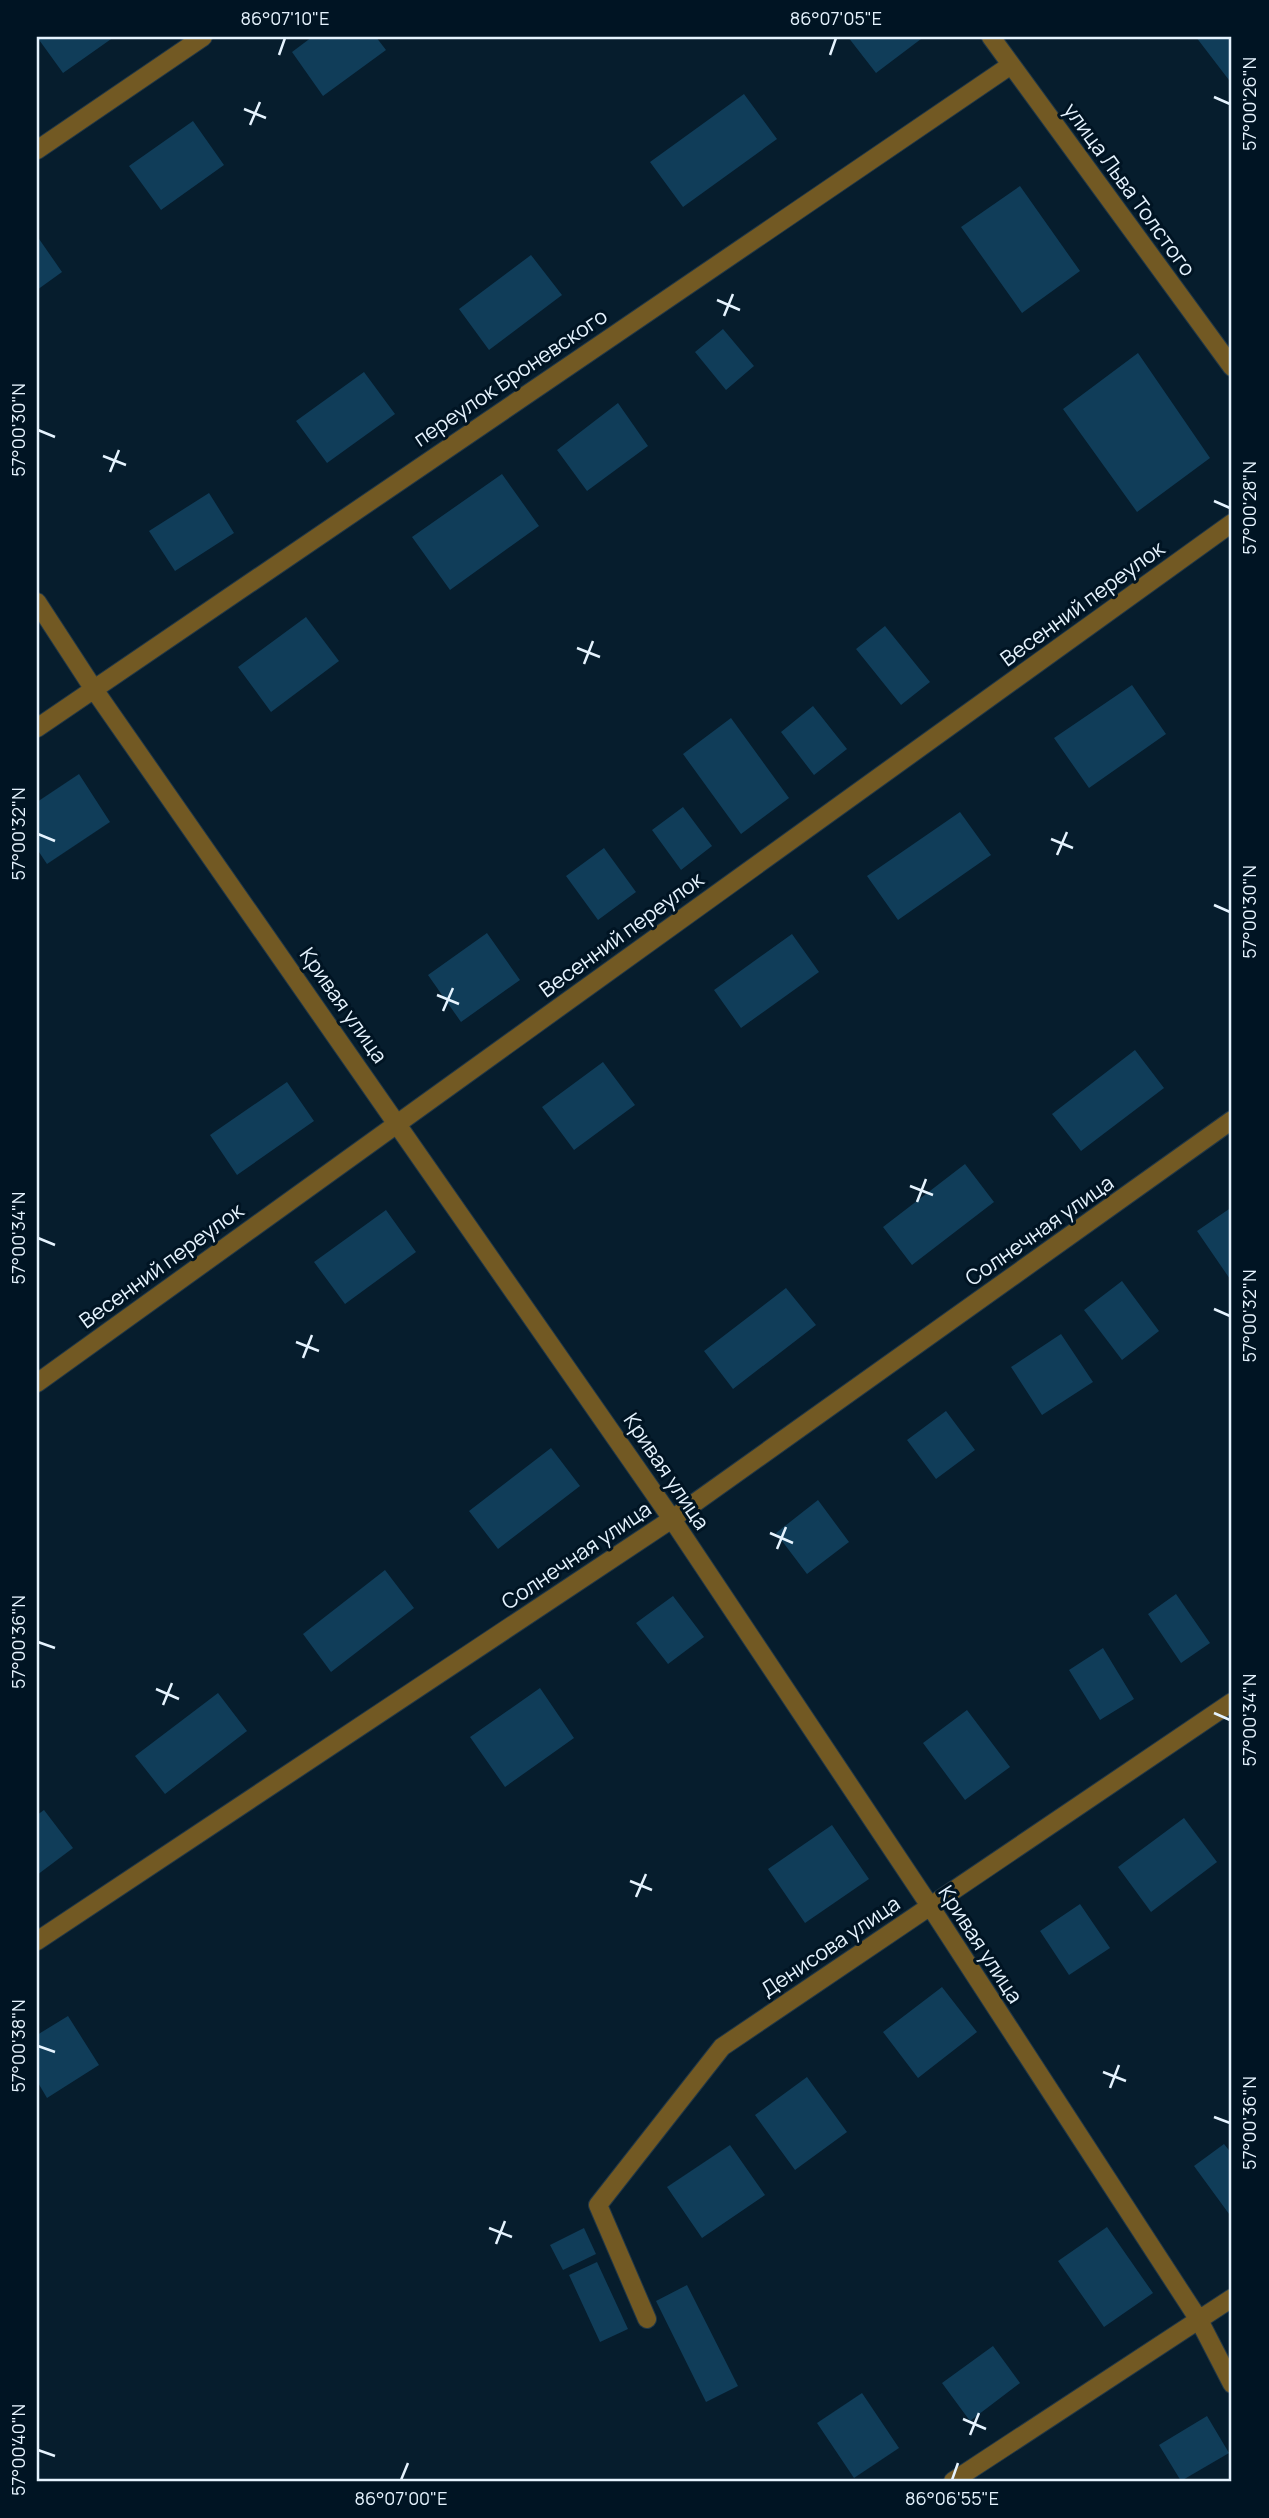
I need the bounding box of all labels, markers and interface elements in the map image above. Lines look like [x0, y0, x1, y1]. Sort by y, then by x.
text: 86°07'10"E [241, 6, 329, 30]
text: 86°07'05"E [790, 6, 882, 30]
text: 57°00'26"N [1237, 57, 1261, 151]
street label: улица Льва Толстого [1058, 97, 1202, 281]
street label: переулок Броневского [408, 302, 612, 452]
text: 57°00'30"N [6, 383, 30, 477]
text: 57°00'28"N [1237, 461, 1261, 555]
street label: Весенний переулок [994, 534, 1170, 672]
text: 57°00'32"N [6, 788, 30, 880]
street label: Весенний переулок [533, 865, 709, 1003]
text: 57°00'30"N [1237, 865, 1261, 959]
street label: Кривая улица [294, 942, 394, 1068]
street label: Солнечная улица [959, 1168, 1119, 1292]
text: 57°00'34"N [6, 1192, 30, 1284]
street label: Весенний переулок [73, 1196, 249, 1334]
text: 57°00'32"N [1237, 1270, 1261, 1362]
street label: Кривая улица [618, 1407, 716, 1535]
street label: Солнечная улица [496, 1495, 656, 1615]
text: 57°00'36"N [6, 1595, 30, 1689]
text: 57°00'34"N [1237, 1674, 1261, 1766]
street label: Кривая улица [933, 1880, 1029, 2008]
street label: Денисова улица [755, 1889, 905, 2003]
text: 57°00'38"N [6, 1999, 30, 2093]
text: 57°00'36"N [1237, 2076, 1261, 2170]
text: 57°00'40"N [6, 2404, 30, 2496]
text: 86°07'00"E [355, 2486, 447, 2510]
text: 86°06'55"E [905, 2486, 999, 2510]

